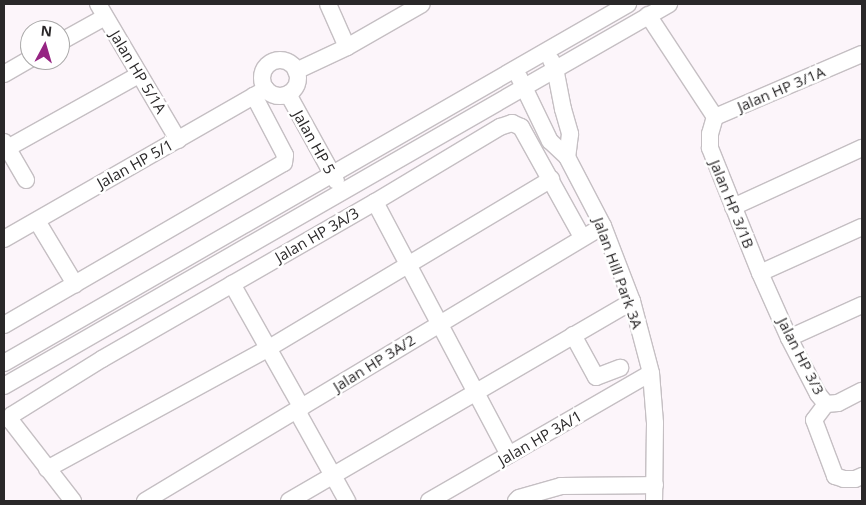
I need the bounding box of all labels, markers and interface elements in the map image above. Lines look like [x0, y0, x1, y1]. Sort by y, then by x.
north arrow [20, 20, 70, 70]
text: N [40, 21, 53, 41]
street label: Jalan HP 5/1A [106, 27, 170, 117]
street label: Jalan HP 3/1A [734, 62, 828, 116]
street label: Jalan HP 5 [289, 107, 339, 177]
street label: Jalan HP 5/1 [94, 136, 176, 192]
street label: Jalan HP 3/1B [706, 157, 758, 251]
street label: Jalan HP 3A/3 [272, 204, 362, 266]
street label: Jalan Hill Park 3A [589, 215, 647, 331]
street label: Jalan HP 3/3 [774, 314, 828, 398]
street label: Jalan HP 3A/2 [330, 331, 418, 395]
street label: Jalan HP 3A/1 [495, 407, 585, 469]

